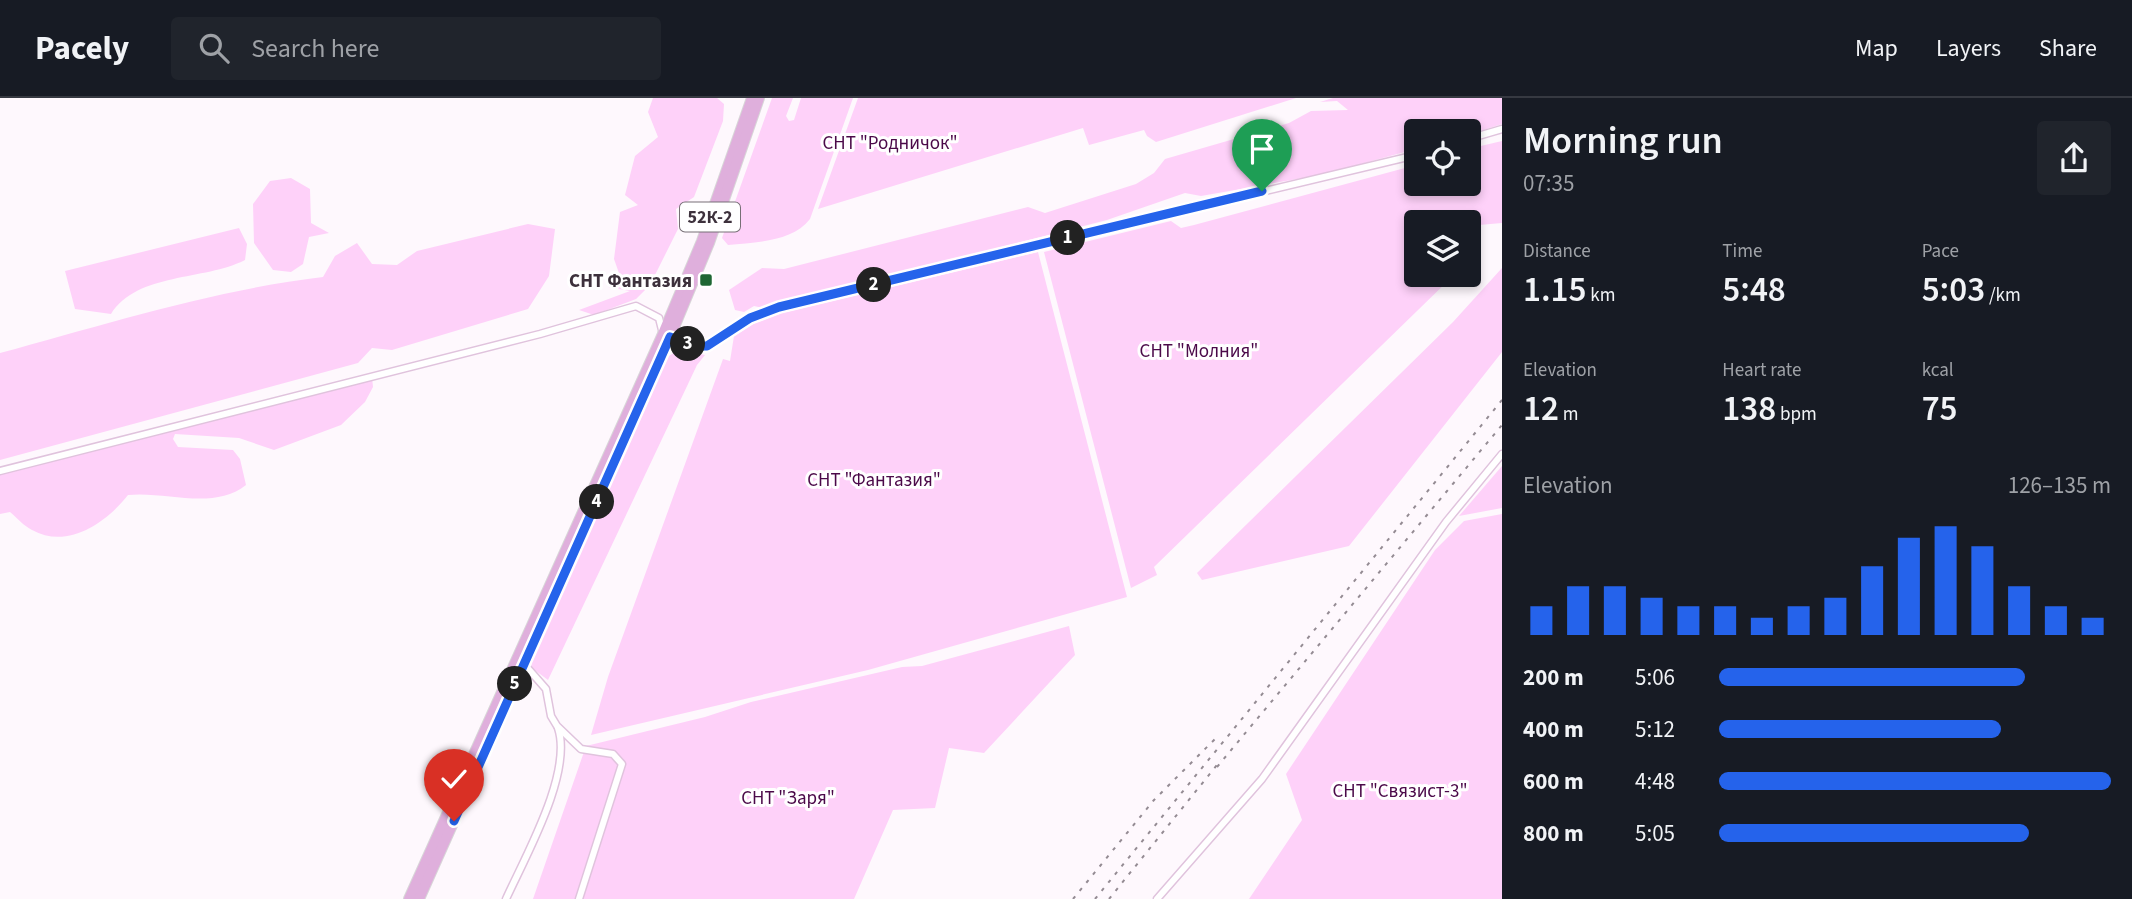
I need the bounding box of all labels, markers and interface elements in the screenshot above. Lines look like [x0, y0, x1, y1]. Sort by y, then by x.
search box [171, 17, 661, 80]
text: Pacely [35, 25, 129, 72]
icon: search [195, 29, 233, 67]
text: Search here [251, 30, 379, 67]
text: Map [1855, 31, 1898, 66]
text: Layers [1936, 31, 2001, 66]
text: Share [2039, 31, 2097, 66]
text: Morning run [1523, 114, 1723, 168]
pin [1232, 119, 1292, 191]
map controls [1404, 119, 1481, 287]
button: locate [1404, 119, 1481, 196]
button: share [2037, 121, 2111, 195]
park label: СНТ "Родничок" [823, 130, 957, 157]
icon: arrive [1243, 130, 1281, 168]
text: 07:35 [1523, 167, 1574, 200]
road number: 52К-2 [680, 202, 740, 232]
button: layers [1404, 210, 1481, 287]
pin: 1 [1050, 220, 1086, 256]
text: 1 [1062, 224, 1073, 251]
text: Distance [1523, 238, 1591, 265]
text: Time [1722, 238, 1762, 265]
text: Pace [1922, 238, 1959, 265]
text: 1.15 [1523, 265, 1587, 315]
text: 5:48 [1722, 265, 1786, 315]
text: 5:03 [1922, 265, 1985, 315]
place label: СНТ Фантазия [569, 268, 692, 295]
pin: 2 [856, 268, 892, 302]
text: 2 [868, 271, 879, 298]
marker: СНТ Фантазия [698, 272, 714, 288]
text: km [1587, 282, 1615, 309]
text: /km [1985, 282, 2021, 309]
pin: 3 [670, 327, 706, 362]
text: 3 [682, 330, 693, 357]
park label: СНТ "Молния" [1140, 338, 1258, 365]
text: Elevation [1523, 357, 1597, 384]
text: Heart rate [1722, 357, 1801, 384]
text: kcal [1922, 357, 1954, 384]
text: 12 [1523, 384, 1559, 434]
text: 138 [1722, 384, 1776, 434]
text: 75 [1922, 384, 1958, 434]
text: m [1559, 401, 1578, 428]
text: bpm [1776, 401, 1817, 428]
park label: СНТ "Фантазия" [807, 467, 941, 494]
text: Elevation [1523, 469, 1613, 502]
text: 126–135 m [2008, 469, 2111, 502]
pin: 4 [580, 484, 614, 520]
text: 4 [591, 488, 602, 515]
text: 200 m [1523, 661, 1584, 694]
text: 5:06 [1635, 661, 1675, 694]
pin: 5 [498, 666, 532, 702]
text: 5 [509, 670, 520, 697]
text: 400 m [1523, 713, 1584, 746]
text: 5:12 [1635, 713, 1675, 746]
pin [424, 749, 484, 821]
icon: check [435, 760, 473, 798]
text: 600 m [1523, 765, 1584, 798]
text: 4:48 [1635, 765, 1675, 798]
park label: СНТ "Связист-3" [1332, 778, 1468, 805]
park label: СНТ "Заря" [741, 785, 835, 812]
text: 800 m [1523, 817, 1584, 850]
text: 5:05 [1635, 817, 1675, 850]

